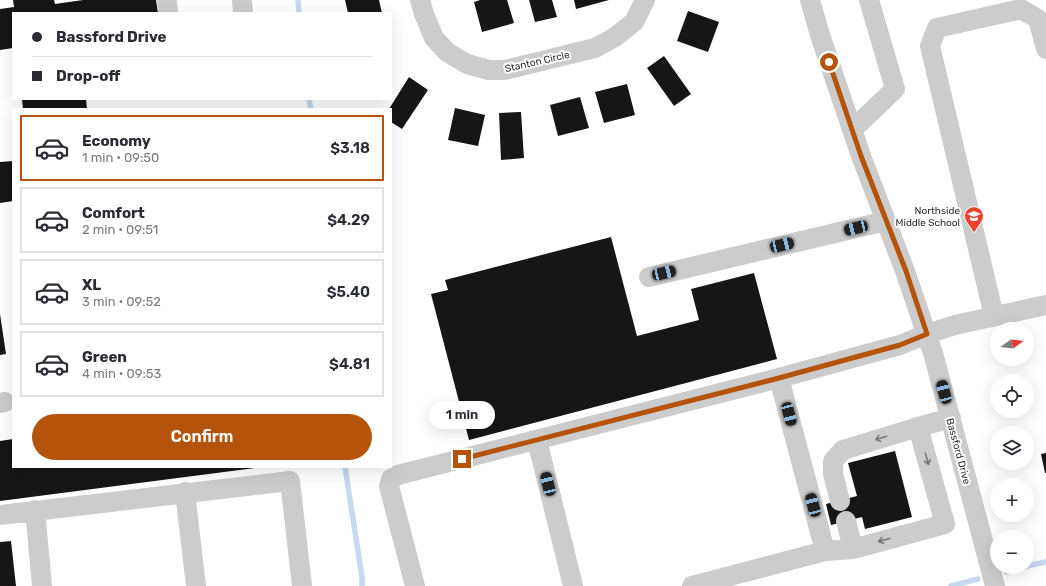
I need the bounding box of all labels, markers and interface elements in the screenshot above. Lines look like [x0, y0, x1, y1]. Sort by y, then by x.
text: Bassford Drive [56, 28, 166, 46]
street label: Stanton Circle [504, 49, 571, 75]
route start [820, 53, 838, 71]
text: Drop-off [56, 67, 120, 85]
icon: car [34, 130, 70, 166]
text: Economy [82, 132, 151, 150]
text: $3.18 [330, 139, 370, 157]
text: 1 min · 09:50 [82, 150, 159, 165]
icon: car [34, 202, 70, 238]
text: Comfort [82, 204, 145, 222]
place label: Northside Middle School [896, 205, 960, 229]
school or university icon: Northside Middle School [963, 205, 985, 233]
text: $4.29 [327, 211, 370, 229]
car [843, 219, 869, 237]
text: 2 min · 09:51 [82, 222, 158, 237]
car [769, 236, 795, 254]
car [651, 264, 677, 282]
icon: car [34, 274, 70, 310]
text: XL [82, 276, 101, 294]
text: $5.40 [327, 283, 370, 301]
text: 3 min · 09:52 [82, 294, 161, 309]
north arrow [990, 322, 1034, 366]
map controls [990, 322, 1034, 574]
icon: car [34, 346, 70, 382]
text: Green [82, 348, 127, 366]
text: $4.81 [329, 355, 370, 373]
text: 4 min · 09:53 [82, 366, 161, 381]
button: locate [990, 374, 1034, 418]
car [935, 379, 953, 405]
callout: 1 min [429, 401, 495, 429]
car [780, 401, 798, 427]
text: 1 min [446, 407, 478, 422]
button: Confirm [32, 414, 372, 460]
street label: Bassford Drive [943, 417, 973, 486]
button: layers [990, 426, 1034, 470]
one-way arrow [874, 435, 887, 442]
route end [453, 450, 471, 468]
one-way arrow [924, 452, 931, 465]
car [539, 471, 557, 497]
button: + [990, 478, 1034, 522]
car [804, 492, 822, 518]
button: − [990, 530, 1034, 574]
one-way arrow [878, 537, 891, 544]

